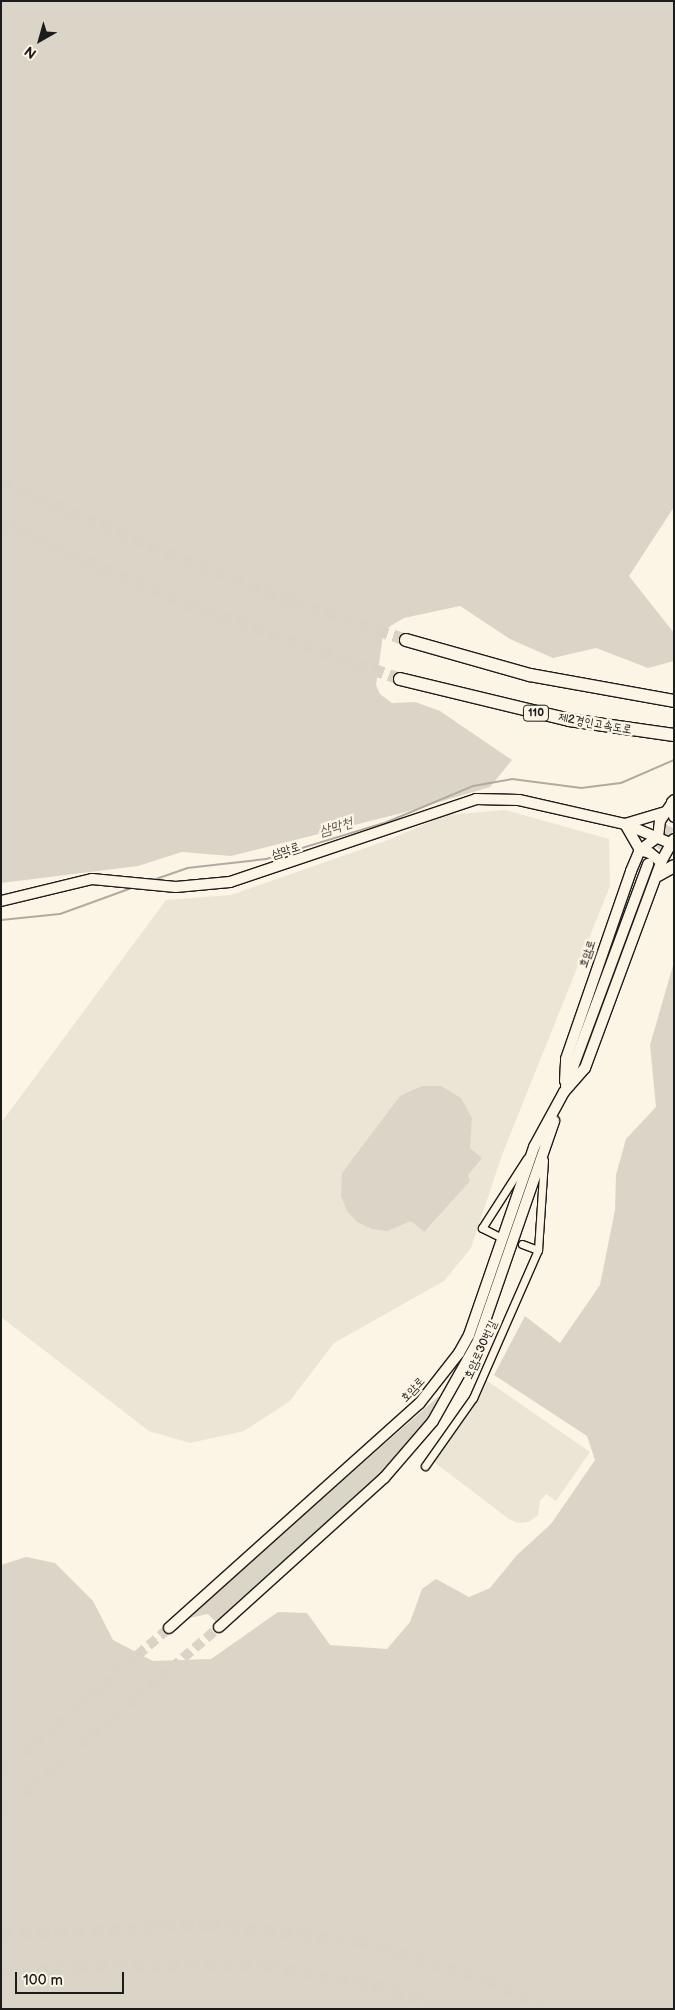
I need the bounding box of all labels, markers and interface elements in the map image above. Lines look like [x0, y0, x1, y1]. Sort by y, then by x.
north arrow [15, 15, 65, 65]
text: N [21, 42, 40, 62]
road number: 110 [522, 704, 550, 721]
street label: 제2경인고속도로 [557, 710, 633, 738]
water label: 삼막천 [317, 814, 355, 840]
street label: 삼막로 [270, 840, 302, 862]
street label: 호암로 [576, 938, 600, 970]
street label: 호암로30번길 [462, 1318, 500, 1382]
street label: 호암로 [398, 1374, 428, 1406]
scale bar [18, 1962, 126, 1994]
text: 100 m [23, 1971, 63, 1990]

